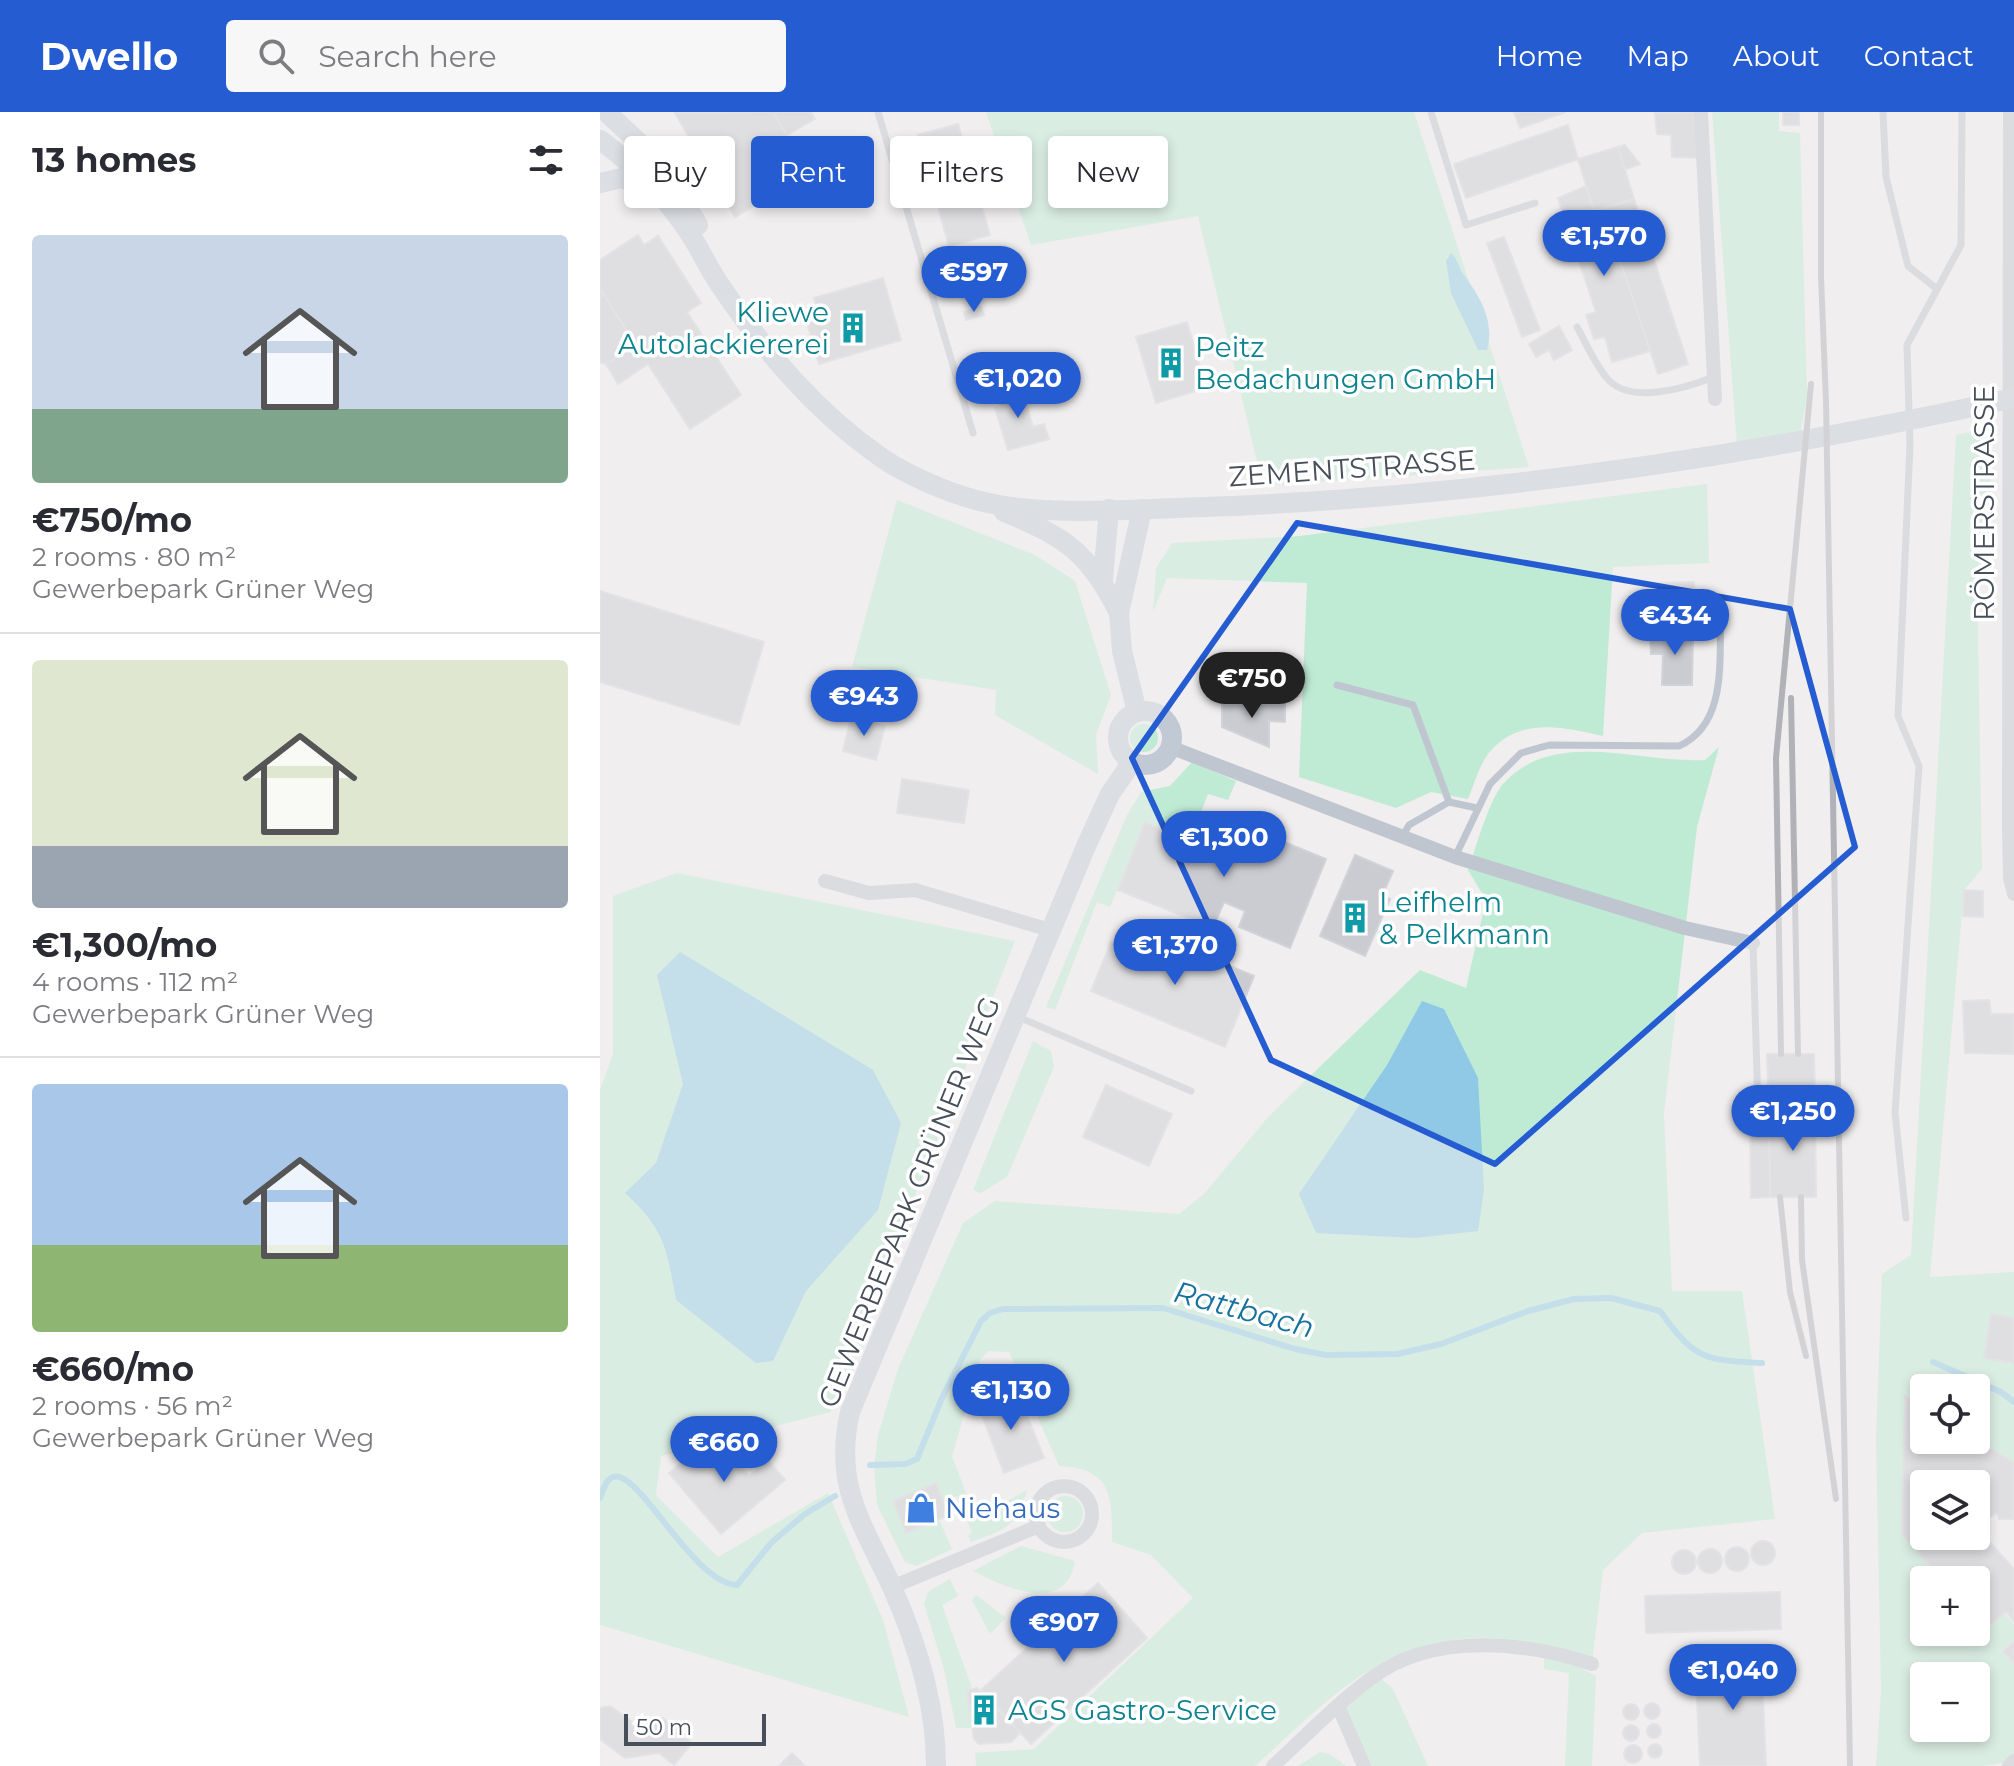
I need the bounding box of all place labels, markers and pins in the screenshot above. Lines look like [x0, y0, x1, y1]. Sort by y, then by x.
pin: €1,570 [1539, 210, 1669, 278]
pin: €597 [927, 246, 1021, 314]
place label: Kliewe Autolackiererei [618, 295, 829, 361]
building icon: Kliewe Autolackiererei [836, 311, 870, 345]
place label: Peitz Bedachungen GmbH [1195, 330, 1496, 396]
building icon: Peitz Bedachungen GmbH [1154, 346, 1188, 380]
pin: €1,020 [953, 352, 1083, 420]
pin: €434 [1628, 589, 1722, 657]
pin: €750 [1205, 652, 1299, 720]
pin: €943 [817, 670, 911, 738]
pin: €1,300 [1159, 811, 1289, 879]
place label: Leifhelm & Pelkmann [1379, 885, 1550, 951]
building icon: Leifhelm & Pelkmann [1338, 901, 1372, 935]
pin: €1,370 [1110, 919, 1240, 987]
pin: €1,250 [1728, 1085, 1858, 1153]
pin: €1,130 [946, 1364, 1076, 1432]
pin: €660 [677, 1416, 771, 1484]
shop icon: Niehaus [904, 1491, 938, 1525]
place label: Niehaus [945, 1491, 1060, 1525]
pin: €907 [1017, 1596, 1111, 1664]
pin: €1,040 [1668, 1644, 1798, 1712]
building icon: AGS Gastro-Service [967, 1693, 1001, 1727]
place label: AGS Gastro-Service [1008, 1693, 1277, 1727]

